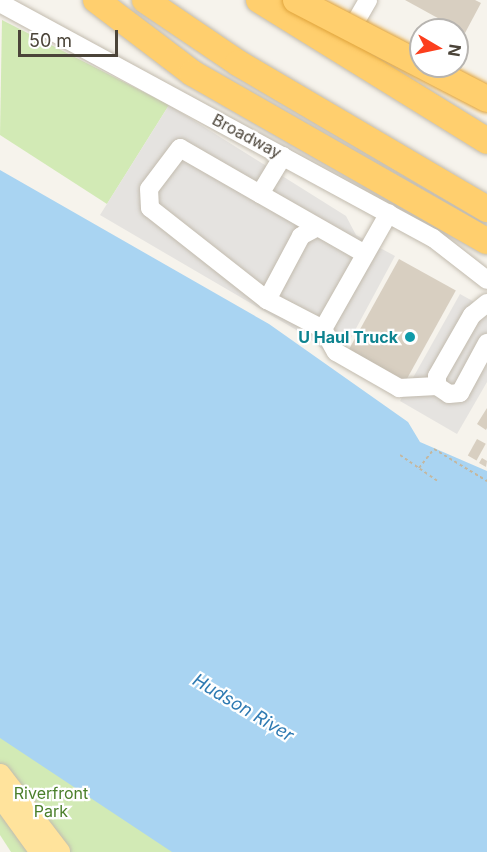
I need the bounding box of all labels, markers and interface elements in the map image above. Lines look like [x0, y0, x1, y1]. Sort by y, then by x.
scale bar [21, 18, 122, 56]
north arrow [409, 18, 469, 78]
text: 50 m [29, 30, 72, 51]
text: N [444, 43, 466, 58]
street label: Broadway [209, 110, 285, 162]
place label: U Haul Truck [298, 327, 398, 347]
marker: U Haul Truck [403, 330, 417, 344]
water label: Hudson River [189, 669, 297, 747]
park label: Riverfront Park [14, 783, 88, 821]

